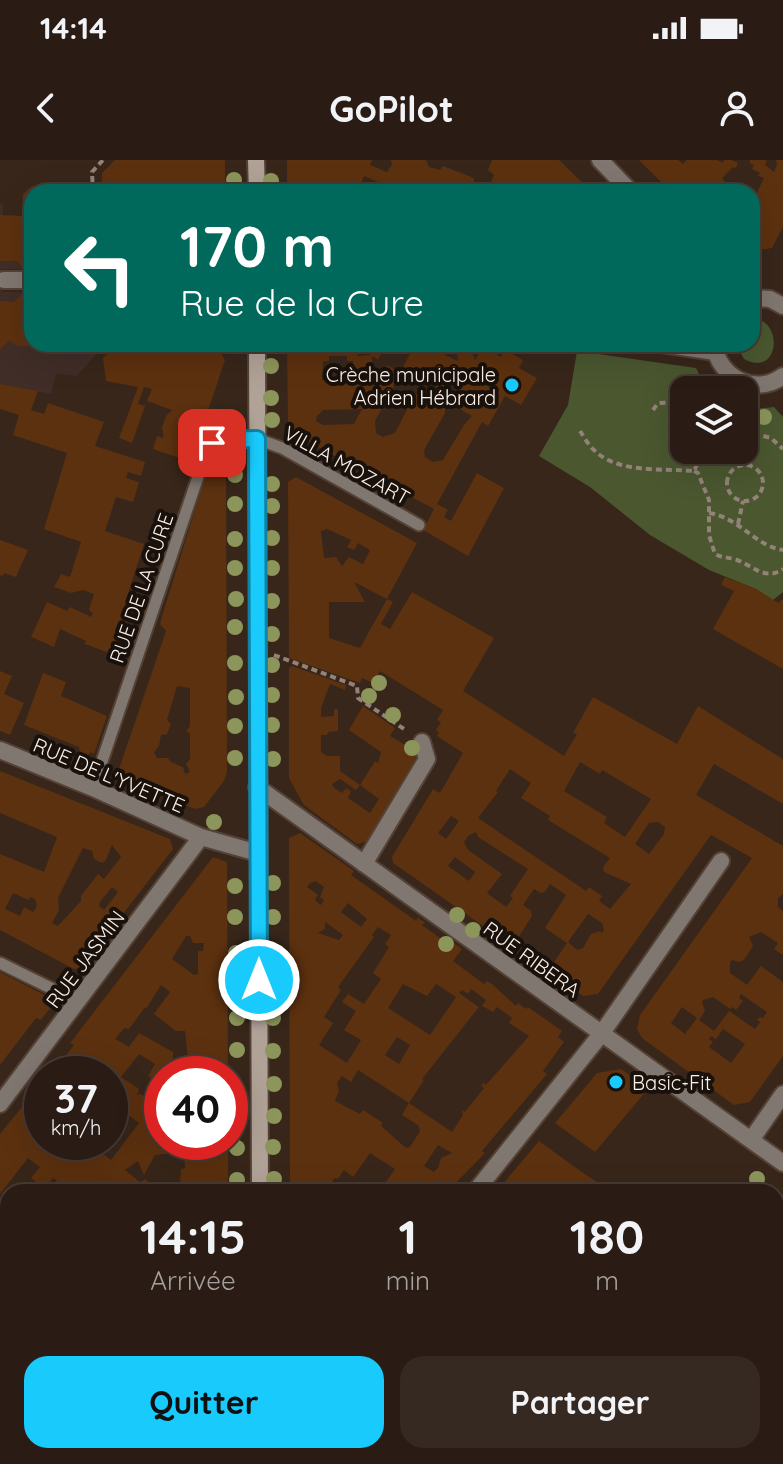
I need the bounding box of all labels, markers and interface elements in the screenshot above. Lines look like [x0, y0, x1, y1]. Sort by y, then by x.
text: 14:14 [40, 9, 107, 47]
icon: back [24, 86, 68, 130]
text: GoPilot [329, 86, 454, 131]
icon: person [715, 86, 759, 130]
text: 170 m [180, 211, 334, 281]
icon: left [48, 216, 152, 320]
text: Rue de la Cure [180, 280, 424, 325]
place label: Crèche municipale Adrien Hébrard [326, 362, 496, 410]
marker: Crèche municipale Adrien Hébrard [503, 376, 521, 394]
map controls [670, 376, 758, 464]
button: layers [670, 376, 758, 464]
pin [178, 409, 246, 477]
street label: VILLA MOZART [279, 420, 415, 510]
icon: arrive [190, 421, 234, 465]
street label: RUE DE LA CURE [104, 510, 178, 666]
street label: RUE DE L'YVETTE [30, 732, 188, 818]
street label: RUE JASMIN [40, 905, 130, 1013]
street label: RUE RIBERA [479, 916, 585, 1003]
position arrow [217, 938, 301, 1022]
speed limit sign: 40 [144, 1056, 248, 1160]
place label: Basic-Fit [632, 1070, 712, 1095]
text: 37 [54, 1073, 98, 1123]
marker: Basic-Fit [607, 1073, 625, 1091]
text: km/h [51, 1115, 101, 1140]
text: 14:15 [140, 1206, 246, 1266]
text: 1 [399, 1206, 417, 1266]
text: 180 [570, 1206, 644, 1266]
text: Arrivée [150, 1264, 236, 1297]
text: min [386, 1264, 430, 1297]
text: m [595, 1264, 619, 1297]
button: Quitter [24, 1356, 384, 1448]
button: Partager [400, 1356, 760, 1448]

